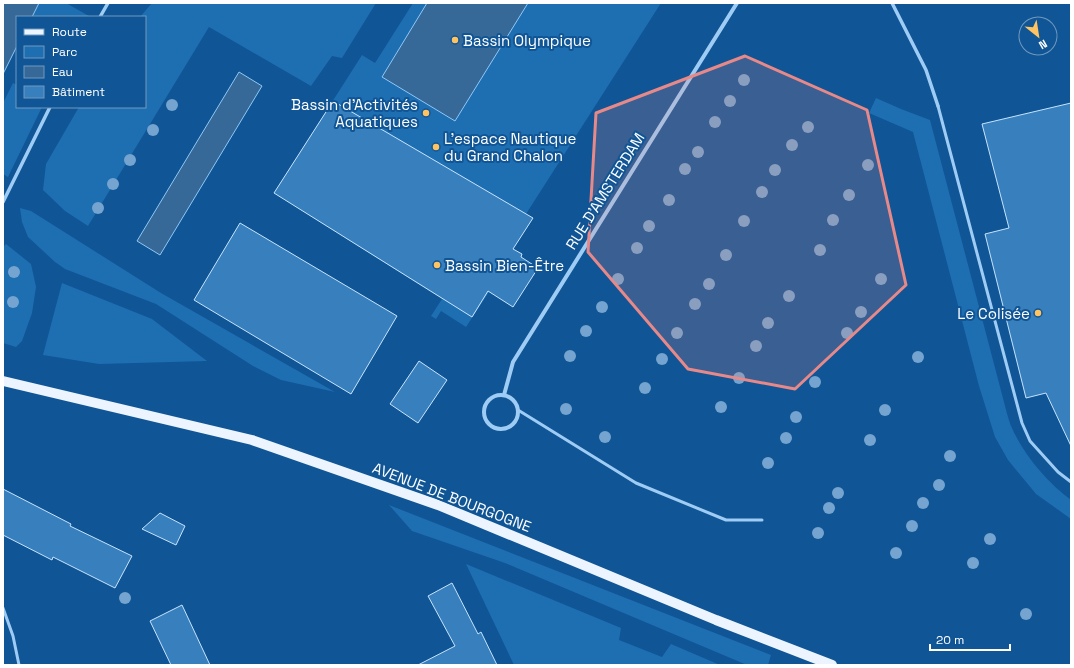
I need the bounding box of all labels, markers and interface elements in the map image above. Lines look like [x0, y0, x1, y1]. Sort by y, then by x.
legend [16, 16, 146, 108]
north arrow [1018, 16, 1058, 56]
text: Route [52, 24, 87, 40]
place label: Bassin Olympique [463, 31, 591, 50]
marker: Bassin Olympique [450, 35, 460, 45]
text: N [1036, 37, 1050, 53]
text: Parc [52, 44, 77, 60]
text: Eau [52, 64, 73, 80]
text: Bâtiment [52, 84, 105, 100]
place label: Bassin d'Activités Aquatiques [291, 95, 418, 131]
marker: Bassin d'Activités Aquatiques [421, 108, 431, 118]
place label: L'espace Nautique du Grand Chalon [444, 129, 576, 165]
street label: RUE D'AMSTERDAM [561, 129, 649, 253]
marker: L'espace Nautique du Grand Chalon [431, 142, 441, 152]
place label: Bassin Bien-Être [445, 256, 564, 275]
marker: Bassin Bien-Être [432, 260, 442, 270]
place label: Le Colisée [957, 304, 1030, 323]
marker: Le Colisée [1033, 308, 1043, 318]
street label: AVENUE DE BOURGOGNE [370, 458, 534, 536]
scale bar [930, 626, 1010, 652]
text: 20 m [936, 632, 964, 648]

